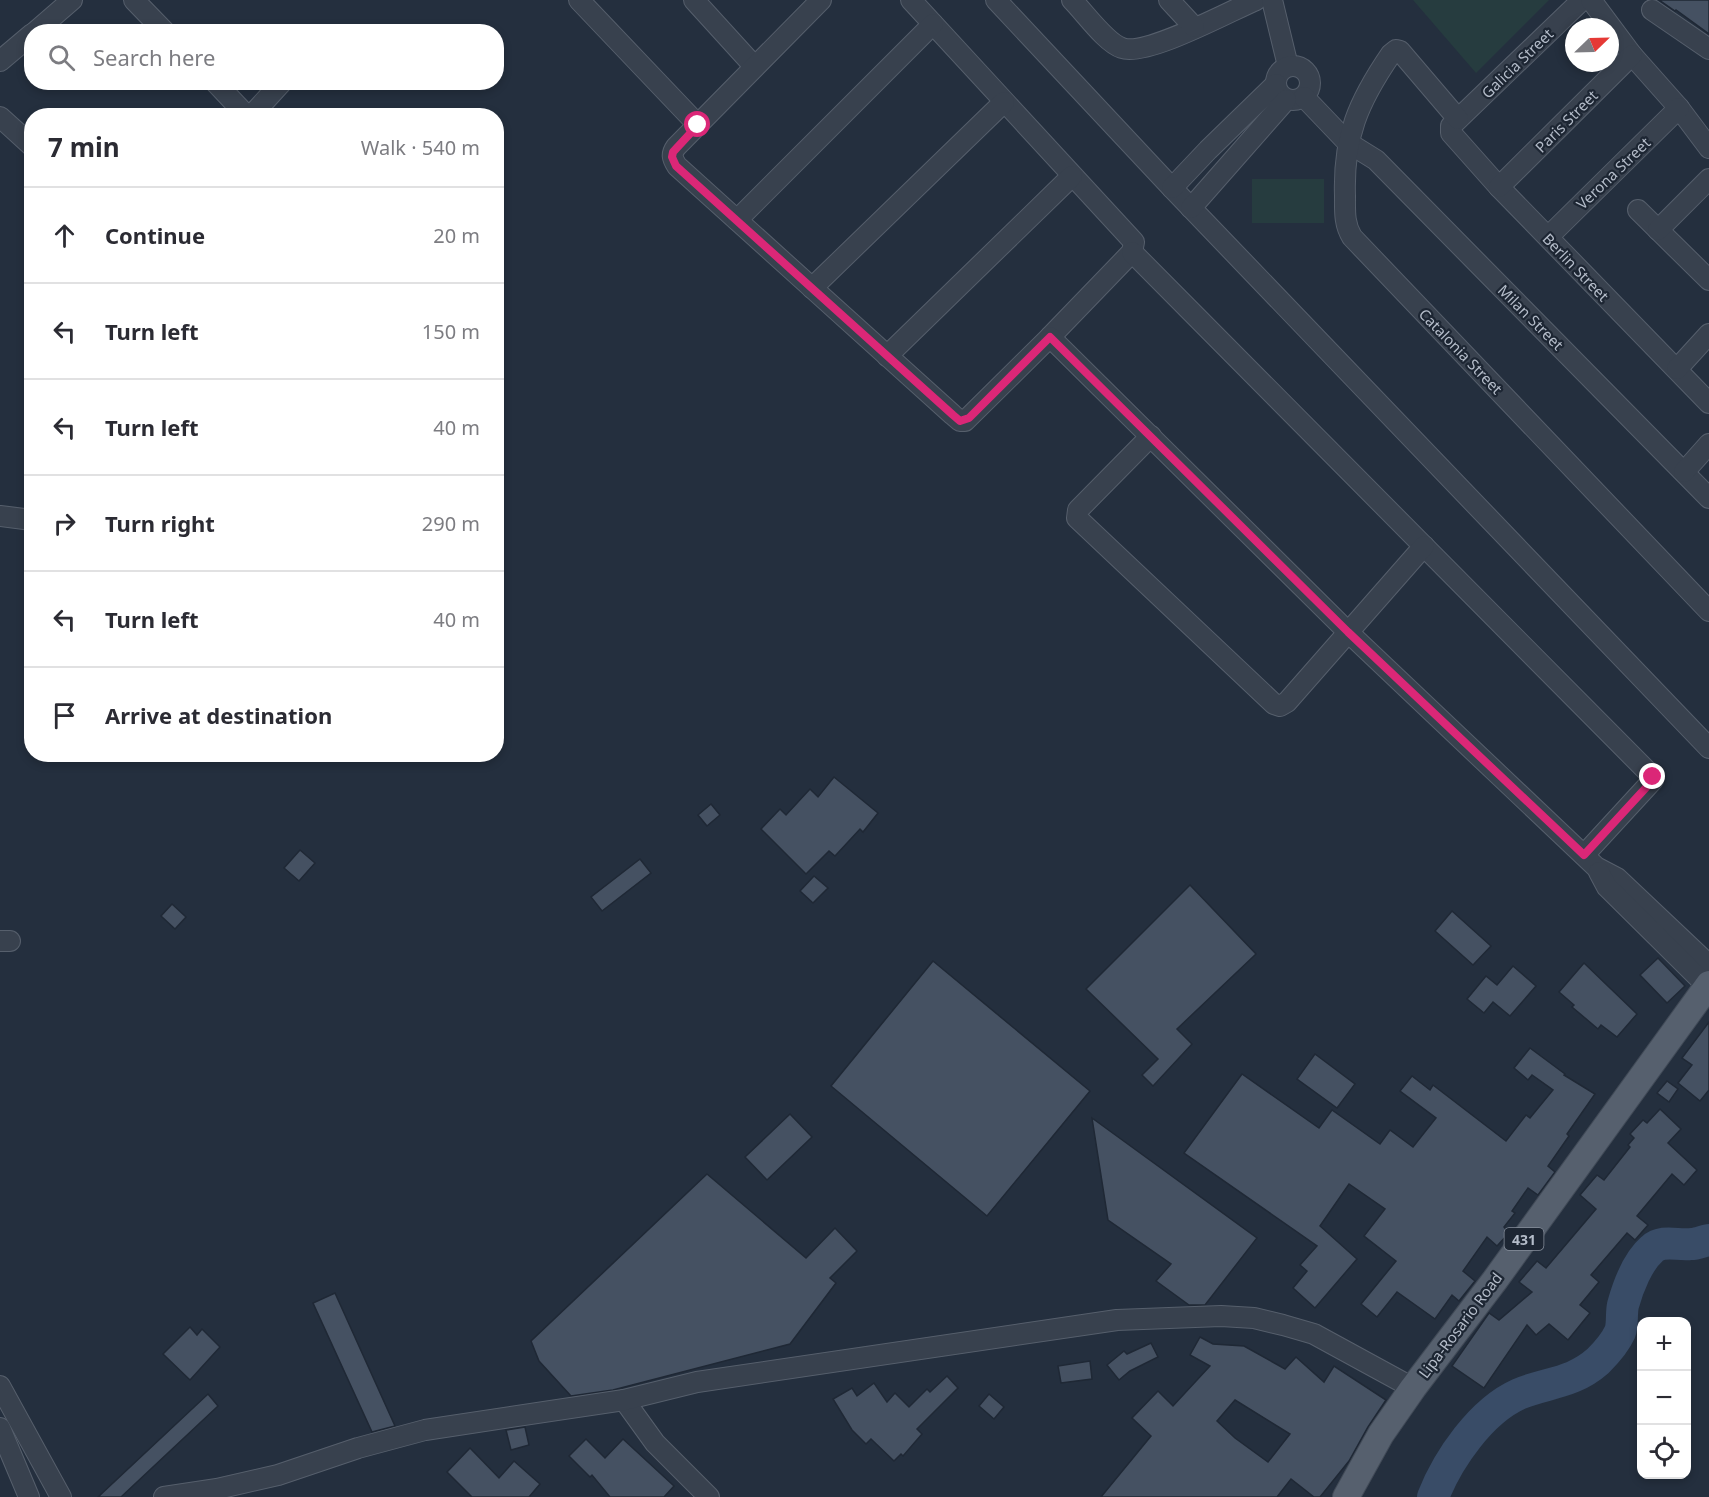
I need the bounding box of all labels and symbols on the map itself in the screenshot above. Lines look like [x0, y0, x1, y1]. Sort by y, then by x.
north arrow [1565, 18, 1619, 72]
street label: Galicia Street [1477, 23, 1558, 102]
street label: Paris Street [1530, 85, 1602, 157]
route start [684, 111, 710, 137]
street label: Verona Street [1572, 132, 1655, 213]
street label: Berlin Street [1539, 229, 1614, 306]
street label: Milan Street [1494, 280, 1568, 354]
street label: Catalonia Street [1415, 304, 1507, 399]
route end [1639, 763, 1665, 789]
road number: 431 [1504, 1228, 1544, 1250]
street label: Lipa-Rosario Road [1414, 1268, 1506, 1382]

